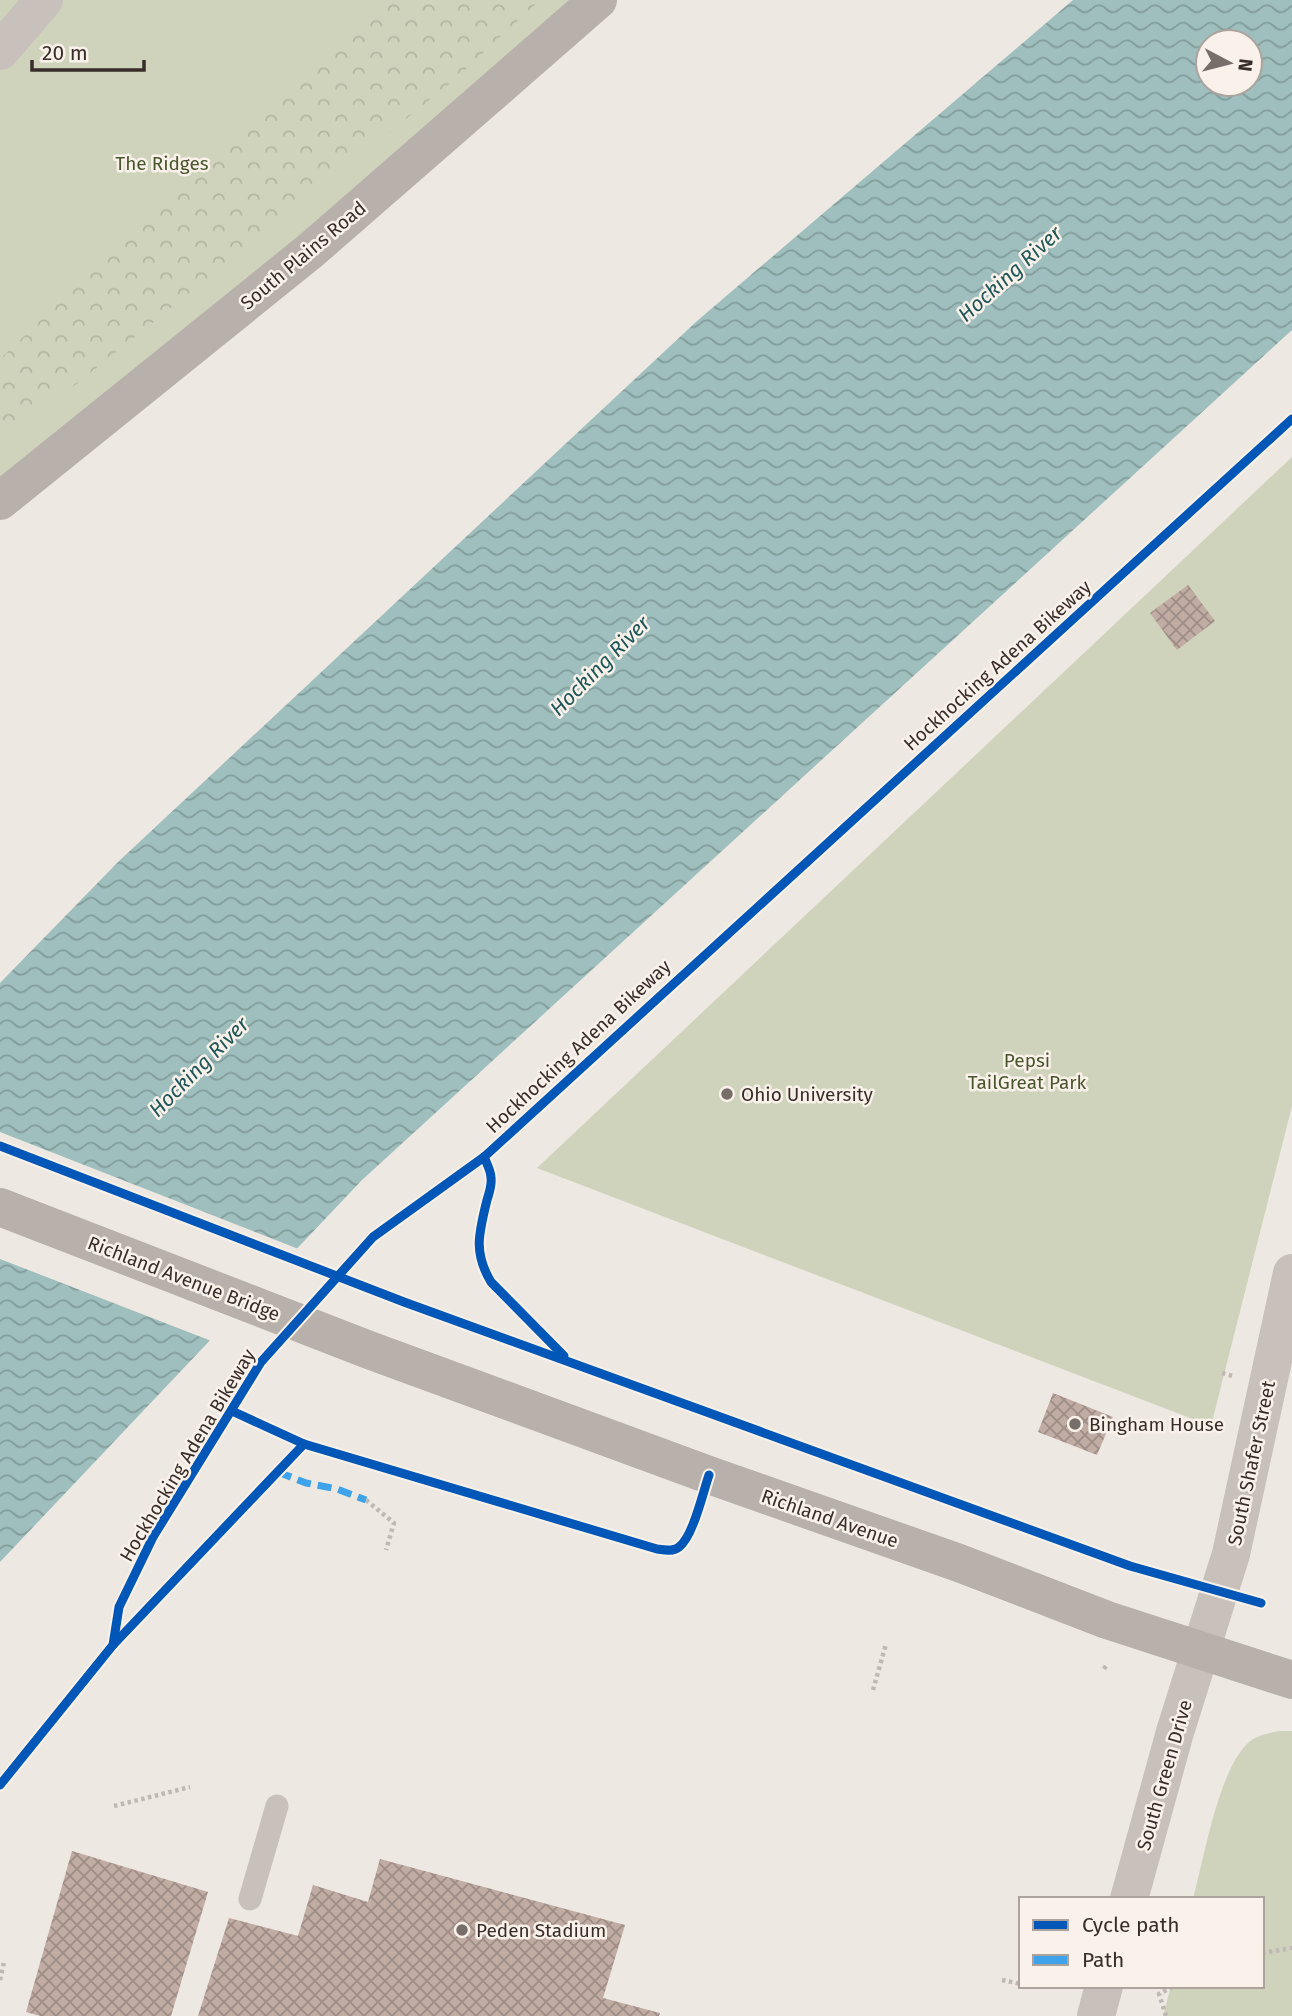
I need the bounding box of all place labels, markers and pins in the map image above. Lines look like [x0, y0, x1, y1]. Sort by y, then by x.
place label: Ohio University [741, 1083, 874, 1106]
marker: Ohio University [719, 1086, 735, 1102]
place label: Bingham House [1089, 1413, 1224, 1436]
marker: Bingham House [1067, 1416, 1083, 1432]
place label: Peden Stadium [476, 1919, 606, 1942]
marker: Peden Stadium [454, 1922, 470, 1938]

